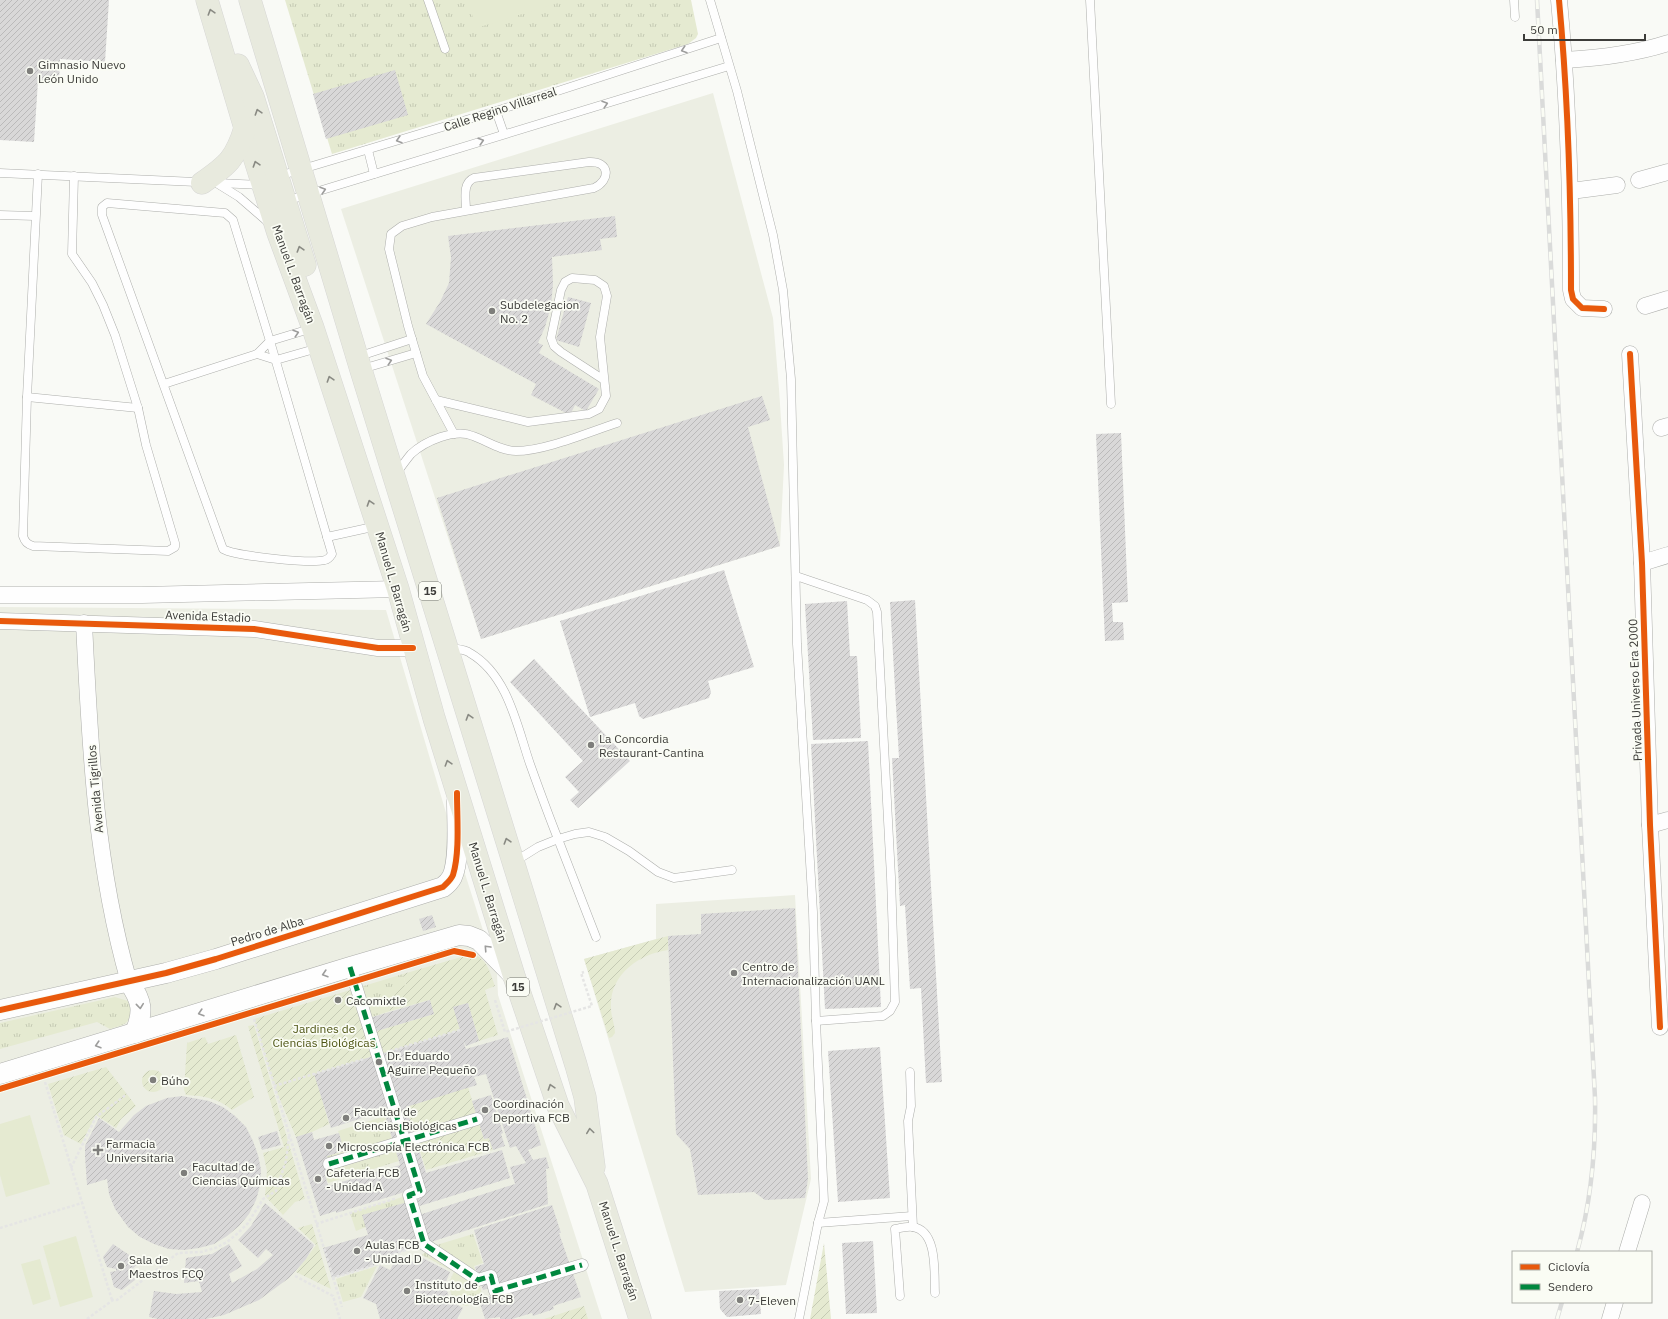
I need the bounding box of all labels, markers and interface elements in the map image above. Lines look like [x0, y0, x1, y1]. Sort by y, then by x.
one-way arrow [207, 9, 216, 16]
scale bar [1524, 16, 1645, 42]
text: 50 m [1530, 22, 1558, 37]
one-way arrow [681, 45, 688, 54]
place label: Gimnasio Nuevo León Unido [38, 57, 126, 86]
marker: Gimnasio Nuevo León Unido [25, 66, 35, 76]
street label: Calle Regino Villarreal [442, 84, 558, 134]
one-way arrow [601, 100, 608, 108]
one-way arrow [254, 109, 263, 116]
one-way arrow [395, 135, 402, 144]
one-way arrow [477, 137, 484, 146]
one-way arrow [252, 160, 261, 167]
one-way arrow [319, 186, 326, 194]
street label: Manuel L. Barragán [269, 223, 319, 325]
one-way arrow [296, 246, 305, 253]
place label: Subdelegacion No. 2 [500, 297, 579, 326]
marker: Subdelegacion No. 2 [487, 306, 497, 316]
one-way arrow [293, 329, 300, 338]
one-way arrow [385, 357, 392, 365]
one-way arrow [326, 376, 335, 383]
one-way arrow [366, 500, 375, 507]
street label: Manuel L. Barragán [372, 530, 416, 634]
road number: 15 [419, 582, 441, 600]
street label: Avenida Estadio [165, 607, 251, 625]
street label: Privada Universo Era 2000 [1625, 619, 1645, 761]
one-way arrow [465, 714, 474, 721]
place label: La Concordia Restaurant-Cantina [599, 731, 705, 760]
marker: La Concordia Restaurant-Cantina [586, 740, 596, 750]
street label: Avenida Tigrillos [84, 744, 106, 834]
one-way arrow [444, 760, 453, 767]
one-way arrow [503, 838, 512, 845]
street label: Manuel L. Barragán [466, 840, 510, 944]
street label: Pedro de Alba [229, 913, 306, 949]
one-way arrow [485, 945, 492, 953]
place label: Centro de Internacionalización UANL [742, 959, 885, 988]
marker: Centro de Internacionalización UANL [729, 968, 739, 978]
one-way arrow [322, 969, 329, 978]
road number: 15 [507, 978, 529, 996]
place label: Cacomixtle [346, 993, 407, 1008]
marker: Cacomixtle [333, 995, 343, 1005]
one-way arrow [135, 1003, 144, 1009]
one-way arrow [553, 1003, 562, 1010]
one-way arrow [198, 1008, 205, 1017]
park label: Jardines de Ciencias Biológicas [272, 1021, 376, 1050]
one-way arrow [95, 1040, 102, 1048]
place label: Dr. Eduardo Aguirre Pequeño [387, 1048, 477, 1077]
marker: Dr. Eduardo Aguirre Pequeño [374, 1057, 384, 1067]
place label: Búho [161, 1073, 189, 1088]
marker: Búho [148, 1075, 158, 1085]
one-way arrow [548, 1084, 556, 1091]
place label: Coordinación Deportiva FCB [493, 1096, 570, 1125]
place label: Facultad de Ciencias Biológicas [354, 1104, 457, 1133]
marker: Coordinación Deportiva FCB [480, 1105, 490, 1115]
marker: Facultad de Ciencias Biológicas [341, 1113, 351, 1123]
one-way arrow [586, 1128, 595, 1134]
place label: Farmacia Universitaria [106, 1136, 175, 1165]
place label: Microscopía Electrónica FCB [337, 1139, 490, 1154]
marker: Microscopía Electrónica FCB [324, 1141, 334, 1151]
marker: Farmacia Universitaria [93, 1145, 103, 1155]
place label: Facultad de Ciencias Químicas [192, 1159, 290, 1188]
place label: Cafetería FCB - Unidad A [326, 1165, 400, 1194]
marker: Facultad de Ciencias Químicas [179, 1168, 189, 1178]
marker: Cafetería FCB - Unidad A [313, 1174, 323, 1184]
street label: Manuel L. Barragán [596, 1199, 642, 1303]
place label: Aulas FCB - Unidad D [365, 1237, 422, 1266]
marker: Aulas FCB - Unidad D [352, 1246, 362, 1256]
legend [1512, 1251, 1652, 1303]
place label: Sala de Maestros FCQ [129, 1252, 204, 1281]
text: Ciclovía [1548, 1259, 1590, 1274]
marker: Sala de Maestros FCQ [116, 1261, 126, 1271]
place label: Instituto de Biotecnología FCB [415, 1277, 513, 1306]
text: Sendero [1548, 1279, 1593, 1294]
marker: Instituto de Biotecnología FCB [402, 1286, 412, 1296]
place label: 7-Eleven [748, 1293, 796, 1308]
marker: 7-Eleven [735, 1295, 745, 1305]

